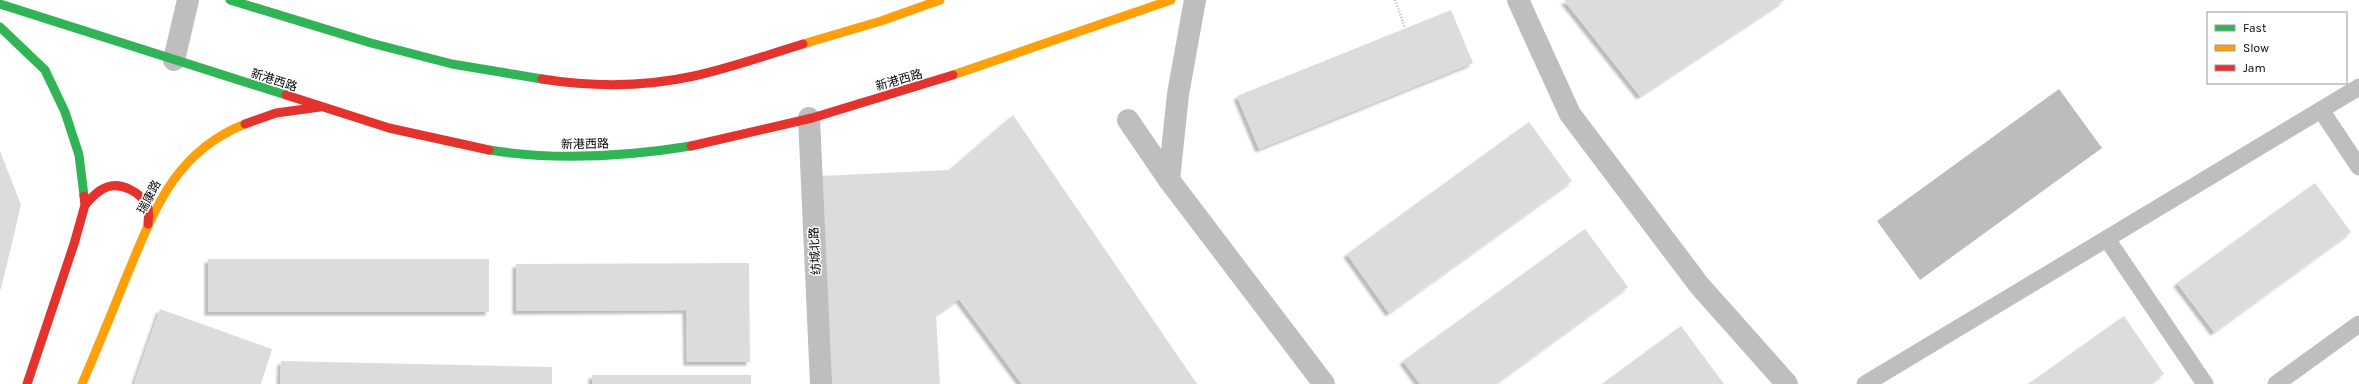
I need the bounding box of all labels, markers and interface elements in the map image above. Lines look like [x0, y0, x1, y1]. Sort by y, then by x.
legend [2207, 12, 2347, 84]
text: Fast [2243, 21, 2267, 35]
text: Slow [2243, 41, 2269, 55]
text: Jam [2243, 61, 2266, 75]
street label: 新港西路 [249, 66, 299, 94]
street label: 新港西路 [874, 67, 924, 93]
street label: 新港西路 [561, 137, 609, 151]
street label: 瑞康路 [134, 178, 164, 216]
street label: 纺城北路 [807, 227, 823, 275]

